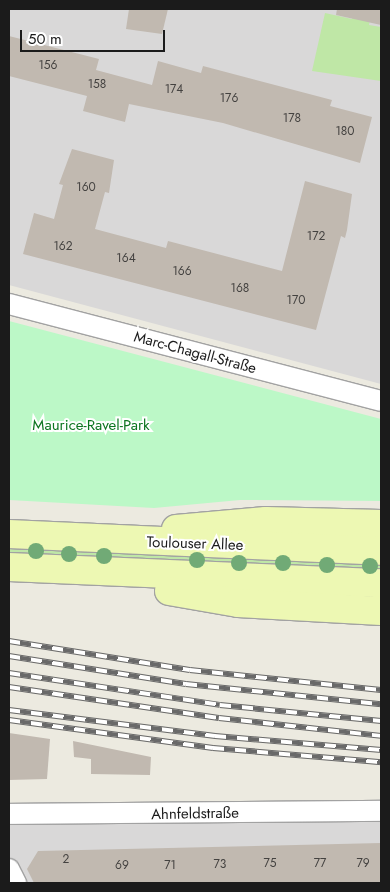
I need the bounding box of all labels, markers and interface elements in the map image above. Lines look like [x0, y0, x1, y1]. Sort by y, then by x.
scale bar [22, 20, 168, 52]
text: 50 m [28, 28, 62, 50]
house number: 156 [38, 59, 58, 73]
house number: 158 [88, 78, 106, 92]
house number: 174 [165, 83, 183, 97]
house number: 176 [220, 92, 238, 106]
house number: 178 [283, 112, 301, 126]
house number: 180 [335, 125, 355, 139]
house number: 160 [76, 181, 96, 195]
house number: 172 [307, 230, 325, 244]
house number: 162 [53, 240, 73, 254]
house number: 164 [116, 252, 136, 266]
house number: 166 [172, 265, 192, 279]
house number: 168 [231, 282, 249, 296]
house number: 170 [287, 294, 305, 308]
street label: Marc-Chagall-Straße [132, 328, 258, 378]
park label: Maurice-Ravel-Park [32, 417, 150, 435]
street label: Toulouser Allee [146, 533, 244, 555]
street label: Ahnfeldstraße [151, 804, 239, 824]
house number: 2 [63, 853, 69, 867]
house number: 75 [263, 857, 277, 871]
house number: 77 [314, 857, 326, 871]
house number: 79 [356, 857, 370, 871]
house number: 73 [214, 858, 226, 872]
house number: 69 [115, 859, 129, 873]
house number: 71 [164, 859, 176, 873]

